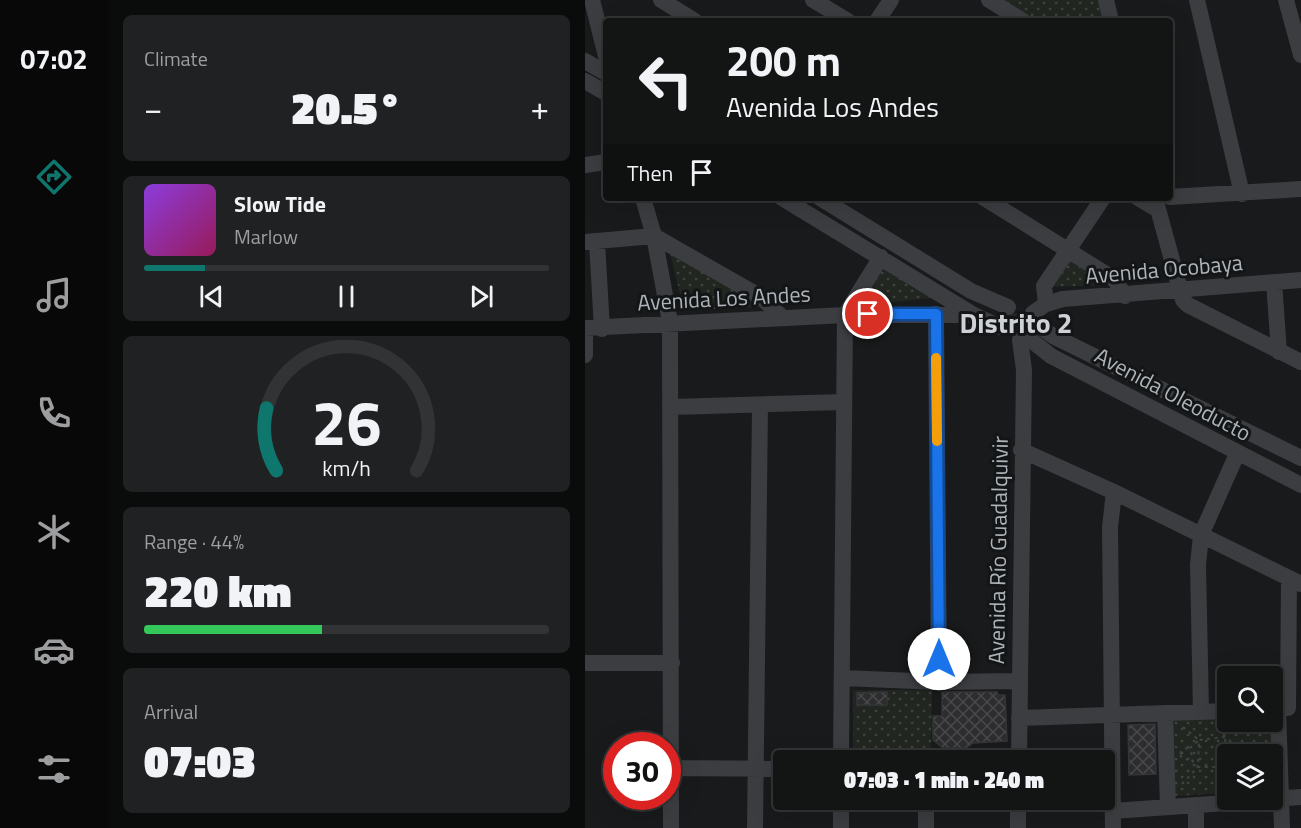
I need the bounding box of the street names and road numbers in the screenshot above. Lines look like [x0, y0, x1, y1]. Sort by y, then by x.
street label: Avenida Ocobaya [1084, 245, 1244, 293]
street label: Avenida Los Andes [637, 276, 811, 320]
street label: Avenida Oleoducto [1089, 338, 1257, 450]
street label: Avenida Río Guadalquivir [979, 435, 1017, 664]

